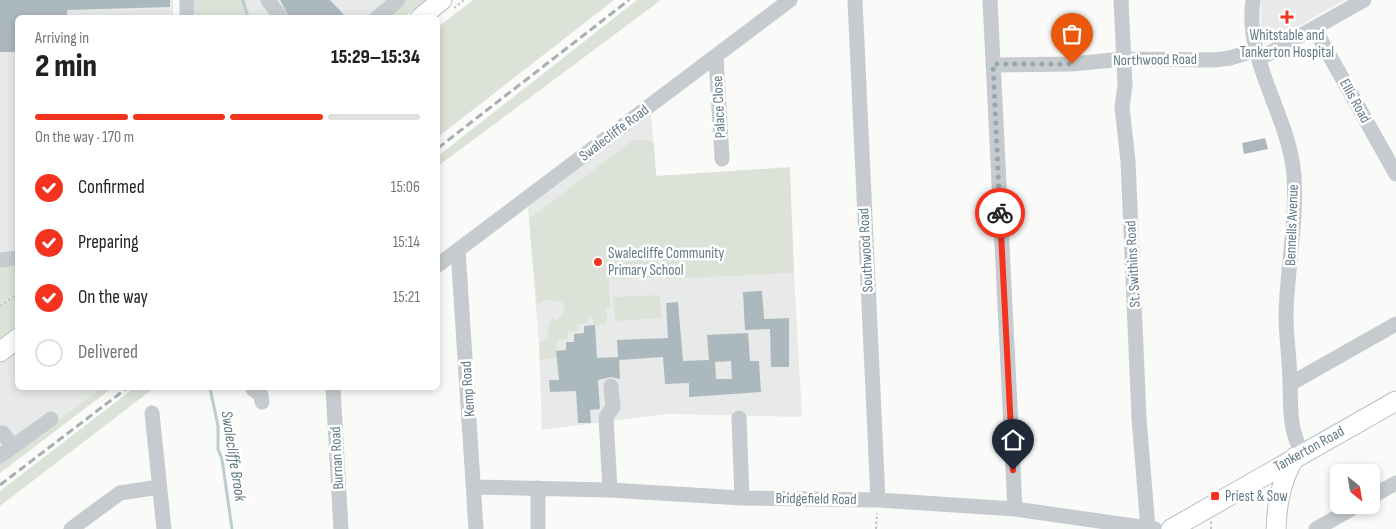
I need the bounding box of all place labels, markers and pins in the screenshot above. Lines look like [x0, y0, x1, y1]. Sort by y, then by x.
marker: Whitstable and Tankerton Hospital [1280, 10, 1294, 24]
pin [1051, 13, 1093, 64]
place label: Whitstable and Tankerton Hospital [1240, 26, 1334, 62]
place label: Swalecliffe Community Primary School [608, 244, 725, 280]
marker: Swalecliffe Community Primary School [592, 256, 604, 268]
pin [992, 419, 1034, 470]
place label: Priest & Sow [1225, 487, 1288, 506]
marker: Priest & Sow [1209, 490, 1221, 502]

